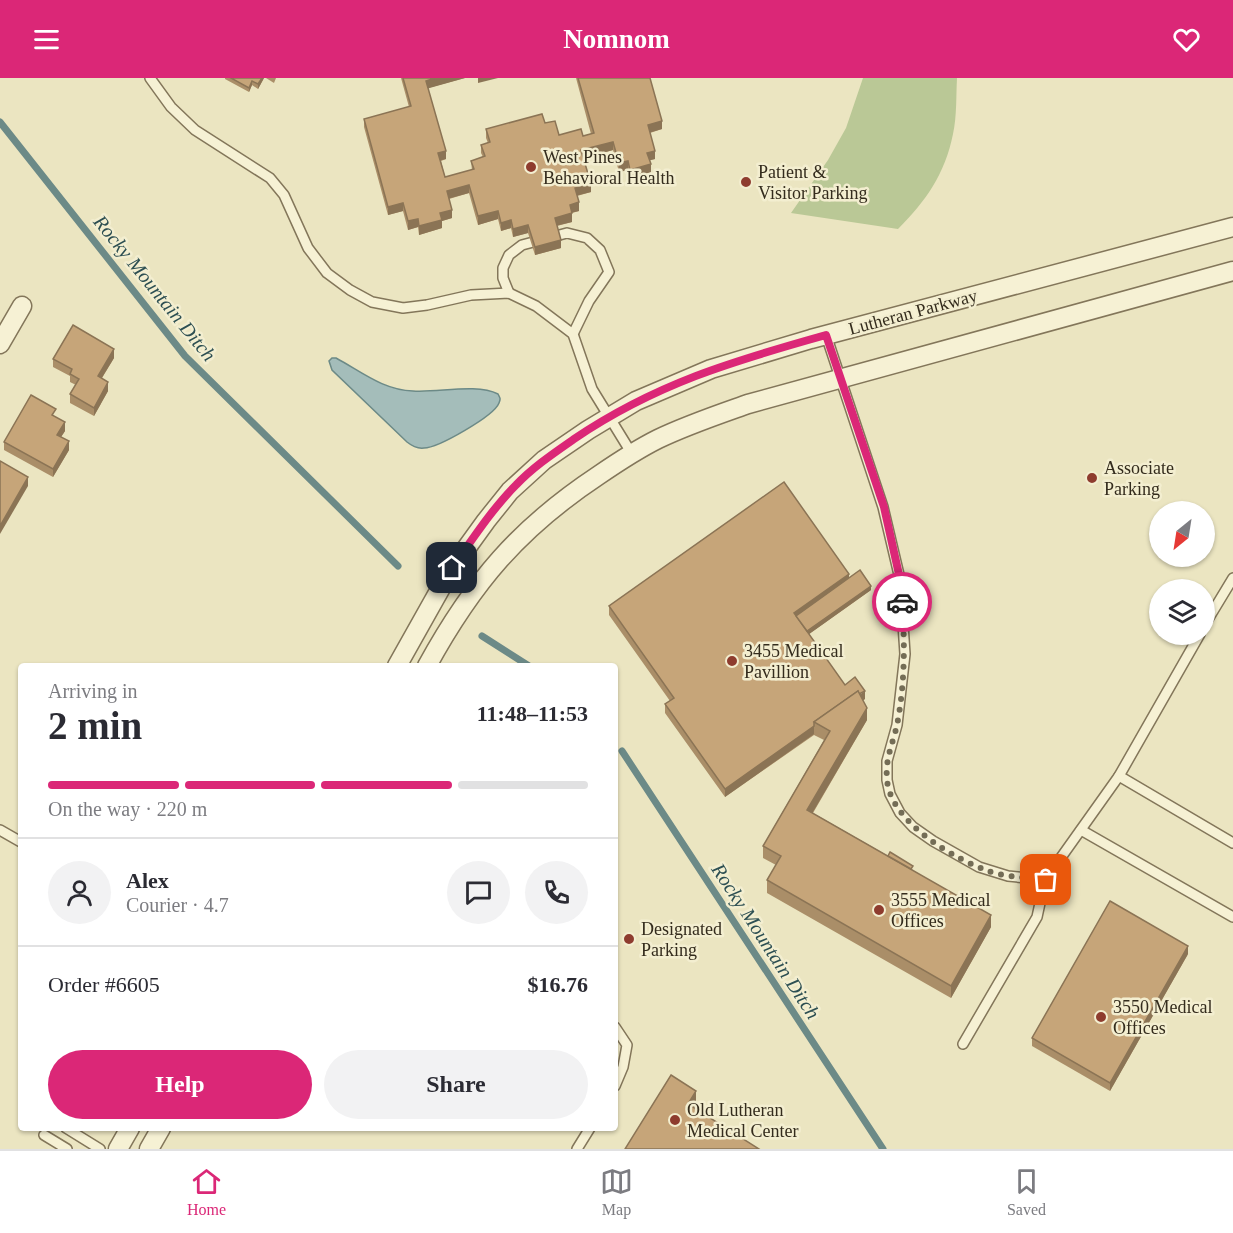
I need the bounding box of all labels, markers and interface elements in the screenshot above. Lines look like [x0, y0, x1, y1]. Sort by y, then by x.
icon: menu [30, 23, 63, 56]
icon: heart [1170, 23, 1203, 56]
text: Nomnom [563, 24, 670, 54]
place label: West Pines Behavioral Health [543, 147, 674, 188]
marker: West Pines Behavioral Health [524, 160, 538, 174]
place label: Patient & Visitor Parking [758, 162, 867, 203]
marker: Patient & Visitor Parking [739, 175, 753, 189]
water label: Rocky Mountain Ditch [88, 210, 221, 366]
street label: Lutheran Parkway [846, 285, 980, 339]
place label: Associate Parking [1104, 458, 1174, 499]
marker: Associate Parking [1085, 471, 1099, 485]
north arrow [1149, 501, 1215, 567]
map controls [1149, 501, 1215, 645]
pin [426, 542, 477, 593]
icon: home [435, 551, 468, 584]
courier [872, 572, 932, 632]
button: layers [1149, 579, 1215, 645]
icon: car [886, 586, 919, 619]
place label: 3455 Medical Pavillion [744, 641, 843, 682]
marker: 3455 Medical Pavillion [725, 654, 739, 668]
text: Arriving in [48, 680, 137, 702]
text: 11:48–11:53 [477, 701, 588, 726]
text: 2 min [48, 704, 142, 747]
text: On the way · 220 m [48, 798, 207, 820]
pin [1020, 854, 1071, 905]
water label: Rocky Mountain Ditch [706, 858, 825, 1023]
button: person [48, 861, 111, 924]
button: chat [447, 861, 510, 924]
button: phone [525, 861, 588, 924]
icon: bag [1029, 863, 1062, 896]
text: Alex [126, 868, 169, 893]
place label: 3555 Medical Offices [891, 890, 990, 931]
text: Courier · 4.7 [126, 894, 229, 916]
marker: 3555 Medical Offices [872, 903, 886, 917]
place label: Designated Parking [641, 919, 722, 960]
marker: Designated Parking [622, 932, 636, 946]
text: Order #6605 [48, 972, 160, 997]
text: $16.76 [528, 972, 588, 997]
place label: 3550 Medical Offices [1113, 997, 1212, 1038]
marker: 3550 Medical Offices [1094, 1010, 1108, 1024]
button: Help [48, 1050, 312, 1119]
button: Share [324, 1050, 588, 1119]
place label: Old Lutheran Medical Center [687, 1100, 798, 1141]
marker: Old Lutheran Medical Center [668, 1113, 682, 1127]
tab: Home [187, 1165, 226, 1219]
tab: Map [600, 1165, 633, 1219]
tab: Saved [1007, 1165, 1046, 1219]

